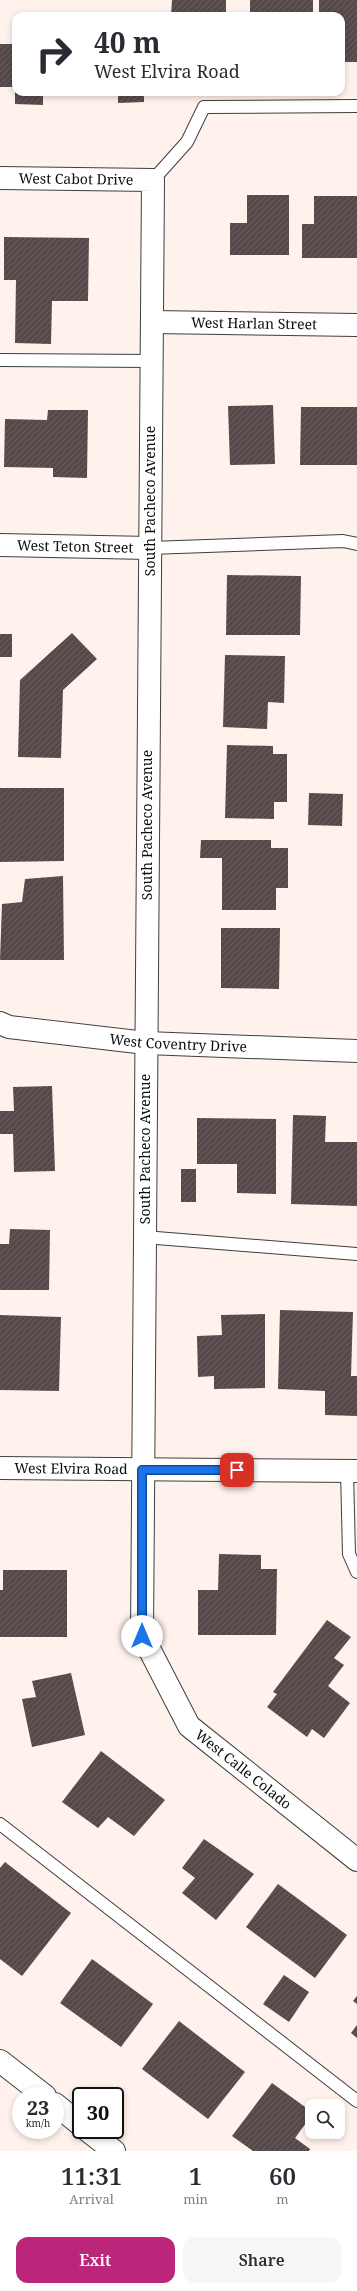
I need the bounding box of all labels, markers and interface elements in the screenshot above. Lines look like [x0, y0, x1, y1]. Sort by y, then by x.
text: 40 m [94, 23, 161, 61]
icon: right [28, 28, 80, 80]
text: West Elvira Road [94, 59, 240, 83]
street label: West Cabot Drive [18, 168, 134, 189]
street label: West Harlan Street [191, 313, 317, 333]
street label: South Pacheco Avenue [140, 426, 159, 576]
street label: West Teton Street [17, 535, 133, 557]
street label: South Pacheco Avenue [137, 750, 156, 900]
street label: West Coventry Drive [109, 1029, 247, 1056]
street label: South Pacheco Avenue [135, 1074, 154, 1224]
pin [220, 1453, 254, 1487]
street label: West Elvira Road [14, 1458, 128, 1478]
icon: arrive [226, 1459, 248, 1481]
position arrow [121, 1615, 163, 1657]
street label: West Calle Colado [192, 1725, 296, 1813]
speed limit sign: 30 [72, 2087, 124, 2139]
text: 23 [27, 2094, 49, 2121]
map controls [305, 2099, 345, 2139]
button: search [305, 2099, 345, 2139]
text: km/h [26, 2116, 50, 2130]
text: 11:31 [61, 2159, 122, 2192]
text: 1 [189, 2159, 202, 2192]
text: 60 [269, 2159, 296, 2192]
text: Arrival [69, 2190, 114, 2208]
text: min [183, 2190, 208, 2208]
text: m [276, 2190, 289, 2208]
button: Exit [16, 2237, 175, 2283]
button: Share [183, 2237, 341, 2283]

